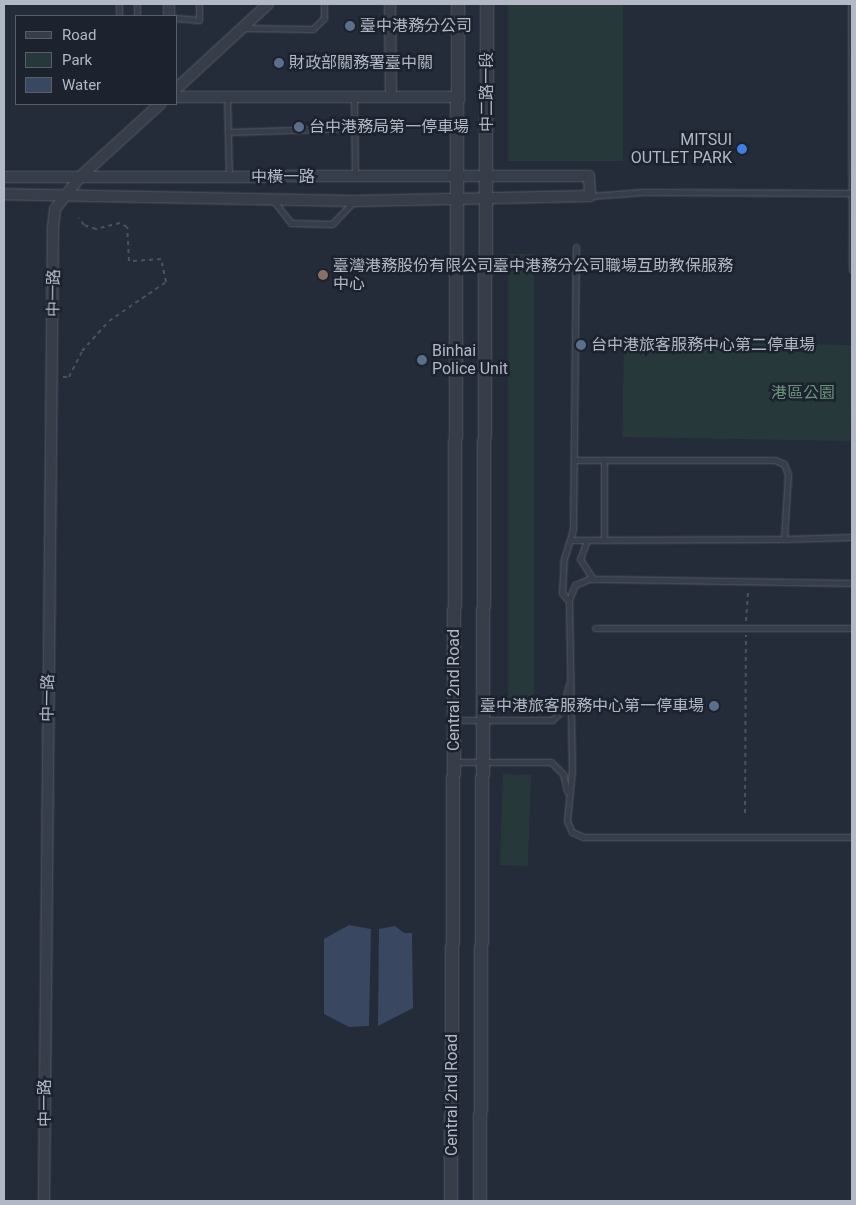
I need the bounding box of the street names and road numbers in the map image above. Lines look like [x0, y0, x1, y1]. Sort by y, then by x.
street label: 中二路一段 [477, 52, 497, 132]
street label: 中橫一路 [251, 167, 315, 187]
street label: 中一路 [44, 269, 64, 317]
street label: Central 2nd Road [444, 629, 464, 751]
street label: 中一路 [38, 674, 58, 722]
street label: Central 2nd Road [442, 1034, 462, 1156]
street label: 中一路 [35, 1079, 55, 1127]

